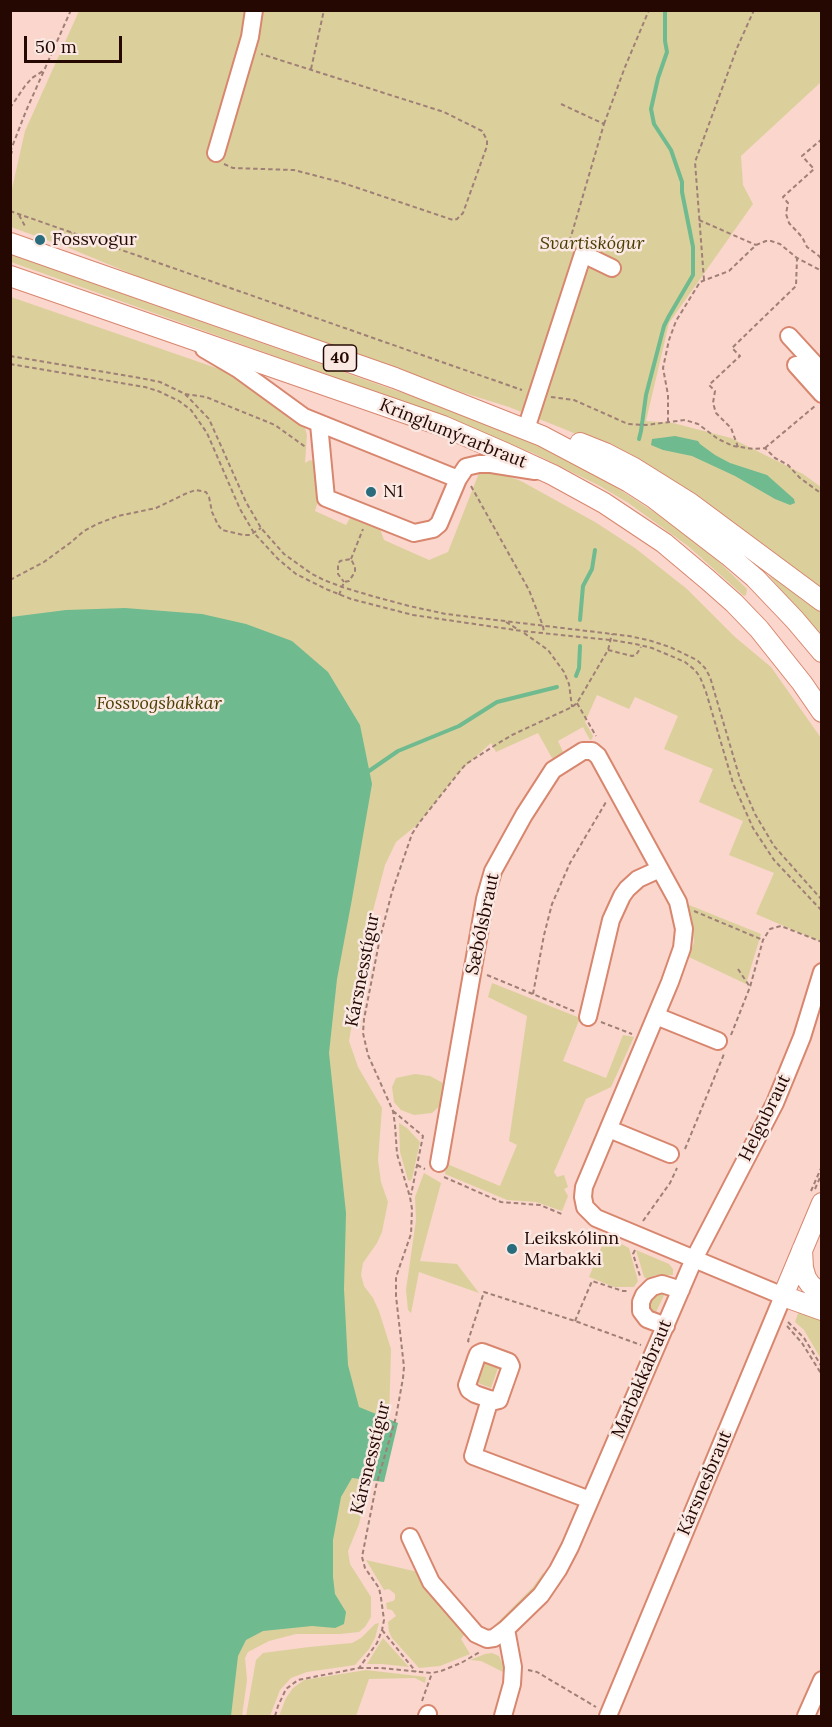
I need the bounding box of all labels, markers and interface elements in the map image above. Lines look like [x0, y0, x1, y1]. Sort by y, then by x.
scale bar [27, 24, 124, 62]
text: 50 m [35, 35, 77, 58]
place label: Fossvogur [52, 229, 137, 251]
marker: Fossvogur [33, 233, 47, 247]
park label: Svartiskógur [540, 233, 644, 255]
road number: 40 [324, 345, 356, 371]
street label: Kringlumýrarbraut [376, 395, 530, 473]
place label: N1 [383, 481, 403, 503]
marker: N1 [364, 485, 378, 499]
park label: Fossvogsbakkar [96, 693, 222, 715]
street label: Sæbólsbraut [462, 871, 504, 977]
street label: Kársnesstígur [341, 911, 385, 1029]
street label: Helgubraut [735, 1071, 795, 1165]
place label: Leikskólinn Marbakki [524, 1228, 619, 1270]
marker: Leikskólinn Marbakki [505, 1242, 519, 1256]
street label: Marbakkabraut [607, 1316, 677, 1442]
street label: Kársnesstígur [347, 1399, 395, 1517]
street label: Kársnesbraut [673, 1427, 737, 1539]

